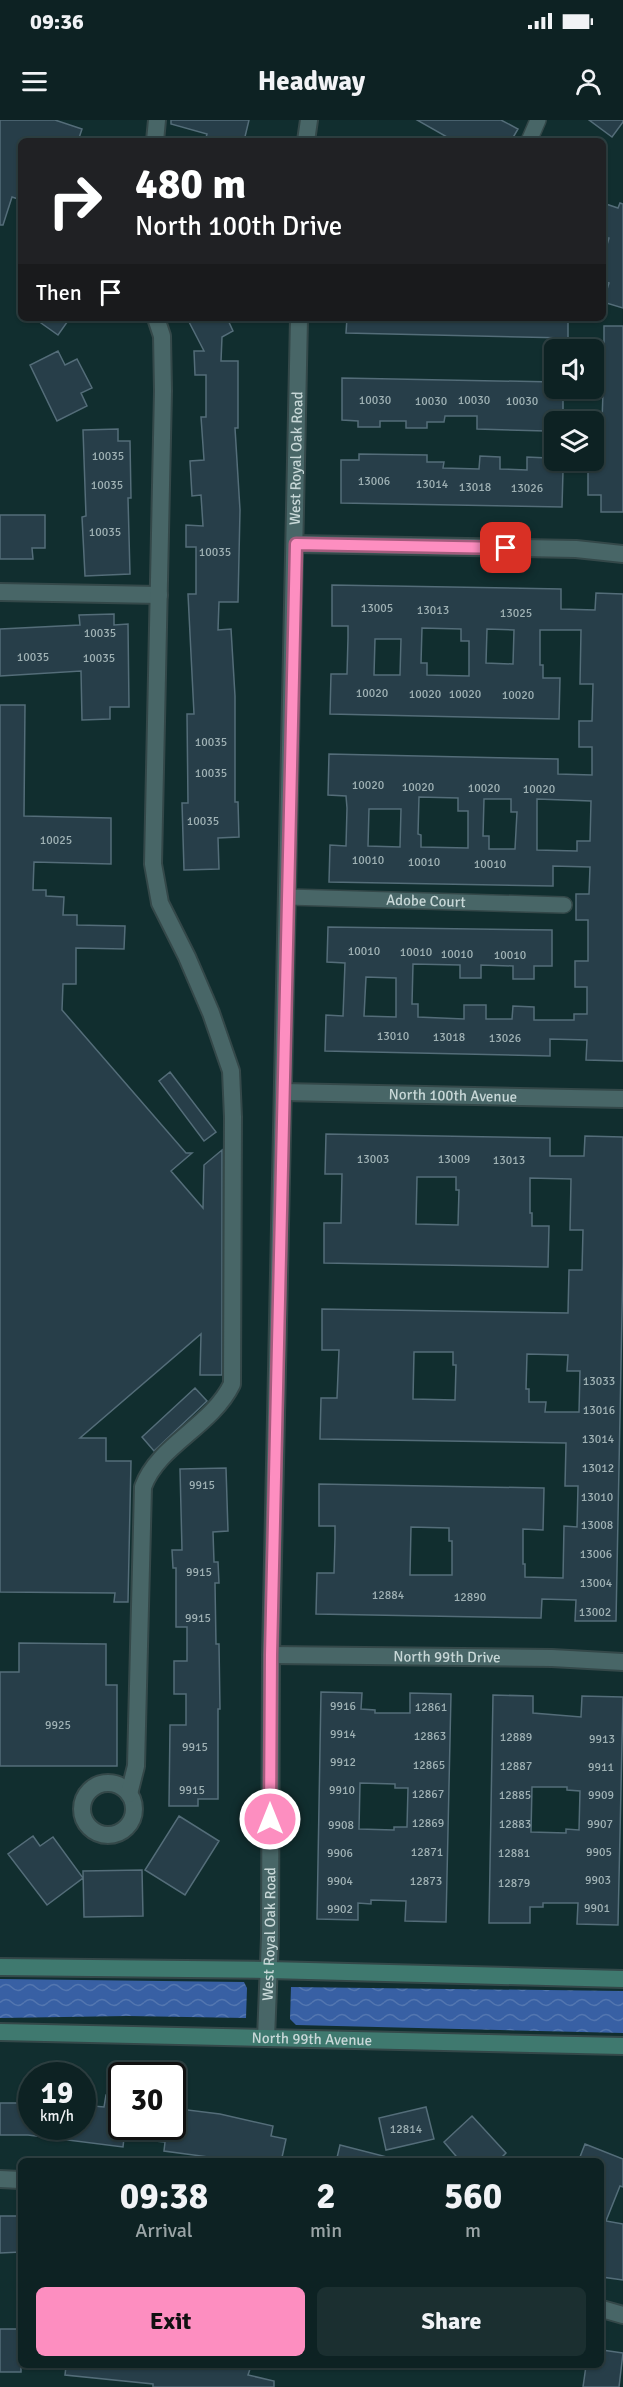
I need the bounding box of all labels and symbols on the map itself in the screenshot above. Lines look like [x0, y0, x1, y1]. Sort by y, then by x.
street label: West Royal Oak Road [286, 391, 306, 525]
house number: 10030 [359, 393, 391, 408]
house number: 10030 [458, 393, 490, 408]
house number: 10030 [415, 394, 447, 409]
house number: 10030 [506, 394, 538, 409]
house number: 10035 [92, 449, 124, 464]
house number: 13006 [358, 474, 390, 489]
house number: 13014 [416, 477, 449, 492]
house number: 10035 [91, 478, 123, 493]
house number: 13018 [459, 480, 491, 495]
house number: 13026 [511, 481, 543, 496]
pin [480, 522, 531, 573]
house number: 10035 [89, 525, 121, 540]
house number: 10035 [199, 545, 231, 560]
house number: 13005 [361, 601, 393, 616]
house number: 13013 [417, 603, 449, 618]
house number: 13025 [500, 606, 532, 621]
house number: 10035 [84, 626, 116, 641]
house number: 10035 [17, 650, 49, 665]
house number: 10035 [83, 651, 115, 666]
house number: 10020 [356, 686, 388, 701]
house number: 10020 [409, 687, 441, 702]
house number: 10020 [449, 687, 481, 702]
house number: 10020 [502, 688, 534, 703]
house number: 10035 [195, 735, 227, 750]
house number: 10035 [195, 766, 227, 781]
house number: 10020 [352, 778, 384, 793]
house number: 10020 [402, 780, 434, 795]
house number: 10020 [468, 781, 500, 796]
house number: 10020 [523, 782, 555, 797]
house number: 10035 [187, 814, 219, 829]
house number: 10025 [40, 833, 72, 848]
house number: 10010 [352, 853, 384, 868]
house number: 10010 [408, 855, 440, 870]
house number: 10010 [474, 857, 506, 872]
street label: Adobe Court [386, 891, 466, 911]
house number: 10010 [348, 944, 380, 959]
house number: 10010 [400, 945, 432, 960]
house number: 10010 [441, 947, 473, 962]
house number: 10010 [494, 948, 526, 963]
house number: 13010 [377, 1029, 409, 1044]
house number: 13018 [433, 1030, 465, 1045]
house number: 13026 [489, 1031, 521, 1046]
street label: North 100th Avenue [388, 1085, 517, 1106]
house number: 13003 [357, 1152, 389, 1167]
house number: 13009 [438, 1152, 470, 1167]
house number: 13013 [493, 1153, 525, 1168]
house number: 13033 [583, 1374, 615, 1389]
house number: 13016 [583, 1403, 615, 1418]
house number: 13014 [582, 1432, 615, 1447]
house number: 13012 [582, 1461, 614, 1476]
house number: 9915 [189, 1478, 215, 1493]
house number: 13010 [581, 1490, 613, 1505]
house number: 13008 [581, 1518, 613, 1533]
house number: 13006 [580, 1547, 612, 1562]
house number: 9915 [186, 1565, 212, 1580]
house number: 13004 [580, 1576, 613, 1591]
house number: 12884 [372, 1588, 405, 1603]
house number: 12890 [454, 1590, 486, 1605]
house number: 13002 [579, 1605, 611, 1620]
house number: 9915 [185, 1611, 211, 1626]
street label: North 99th Drive [393, 1647, 501, 1666]
house number: 9916 [330, 1699, 356, 1714]
house number: 12861 [415, 1700, 447, 1715]
house number: 9925 [45, 1718, 71, 1733]
house number: 9914 [330, 1727, 356, 1742]
house number: 12863 [414, 1729, 446, 1744]
house number: 12889 [500, 1730, 532, 1745]
house number: 9913 [589, 1732, 615, 1747]
house number: 9915 [182, 1740, 208, 1755]
house number: 9912 [330, 1755, 356, 1770]
house number: 12865 [413, 1758, 445, 1773]
house number: 12887 [500, 1759, 532, 1774]
house number: 9911 [588, 1760, 614, 1775]
house number: 9915 [179, 1783, 205, 1798]
house number: 9910 [329, 1783, 355, 1798]
position arrow [238, 1787, 302, 1851]
house number: 12867 [412, 1787, 444, 1802]
house number: 12885 [499, 1788, 531, 1803]
house number: 9909 [588, 1788, 614, 1803]
house number: 12869 [412, 1816, 444, 1831]
house number: 12883 [499, 1817, 531, 1832]
house number: 9907 [587, 1817, 613, 1832]
house number: 9908 [328, 1818, 354, 1833]
house number: 12871 [411, 1845, 443, 1860]
house number: 9905 [586, 1845, 612, 1860]
house number: 9906 [327, 1846, 353, 1861]
house number: 12881 [498, 1846, 530, 1861]
street label: West Royal Oak Road [258, 1867, 279, 2001]
house number: 9903 [585, 1873, 611, 1888]
house number: 9904 [327, 1874, 353, 1889]
house number: 12873 [410, 1874, 442, 1889]
house number: 12879 [498, 1876, 530, 1891]
house number: 9901 [584, 1901, 610, 1916]
house number: 9902 [327, 1902, 353, 1917]
street label: North 99th Avenue [251, 2029, 372, 2049]
speed limit sign: 30 [108, 2062, 186, 2140]
house number: 12814 [390, 2122, 423, 2137]

